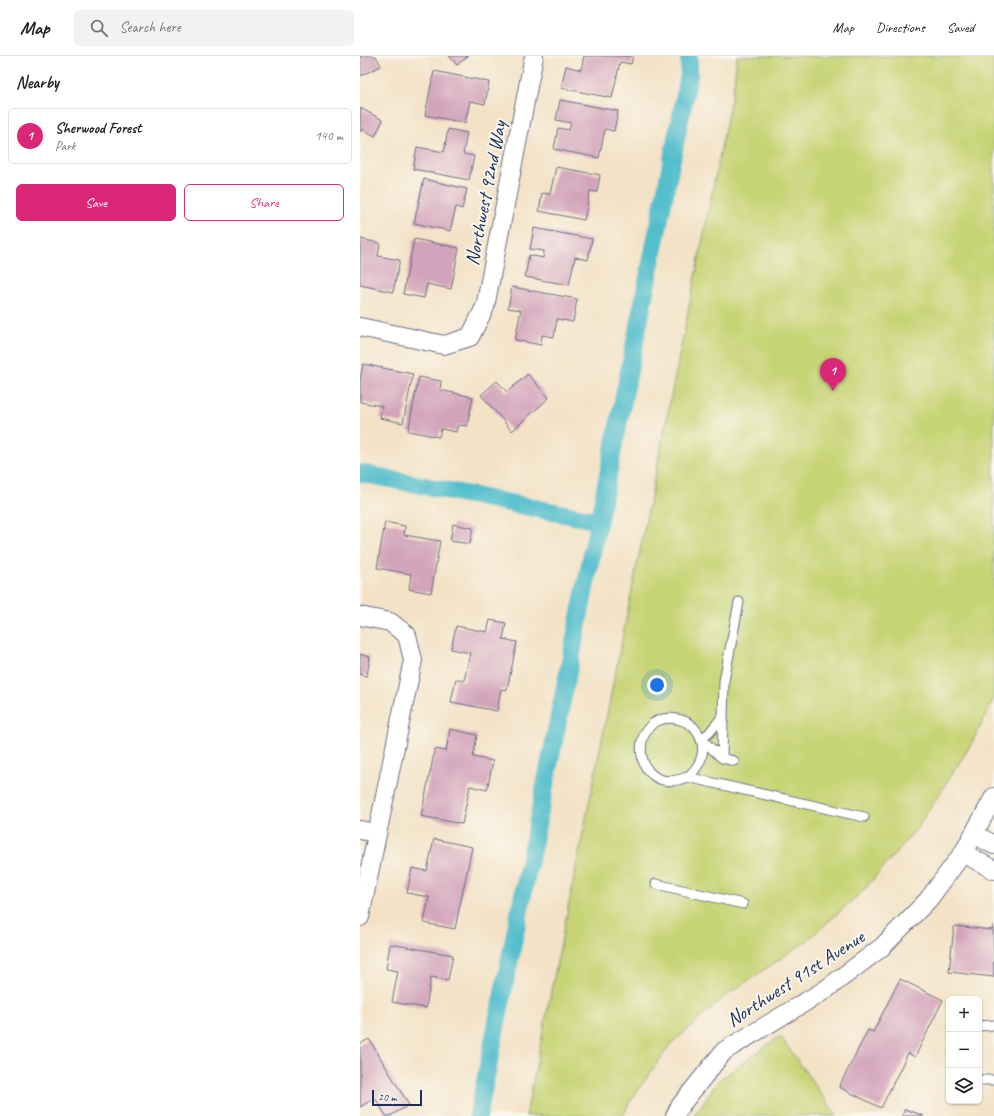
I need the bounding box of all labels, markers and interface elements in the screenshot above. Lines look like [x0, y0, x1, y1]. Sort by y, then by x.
search box [74, 10, 354, 46]
text: Map [20, 16, 50, 40]
icon: search [88, 17, 110, 39]
text: Search here [120, 18, 181, 37]
text: Map [833, 19, 854, 36]
text: Directions [876, 19, 925, 36]
text: Saved [947, 19, 974, 36]
text: Nearby [16, 72, 59, 93]
street label: Northwest 92nd Way [459, 117, 512, 267]
text: Sherwood Forest [55, 119, 141, 138]
text: 1 [27, 128, 33, 144]
text: 140 m [315, 128, 343, 144]
text: Park [55, 138, 76, 154]
button: Save [16, 184, 176, 221]
button: Share [184, 184, 344, 221]
pin: 1 [820, 358, 846, 391]
your location [647, 675, 667, 695]
street label: Northwest 91st Avenue [722, 924, 870, 1032]
map controls [946, 996, 982, 1104]
button: + [946, 996, 982, 1032]
button: − [946, 1032, 982, 1068]
button: layers [946, 1068, 982, 1104]
scale bar [372, 1088, 422, 1107]
text: 20 m [378, 1090, 397, 1104]

